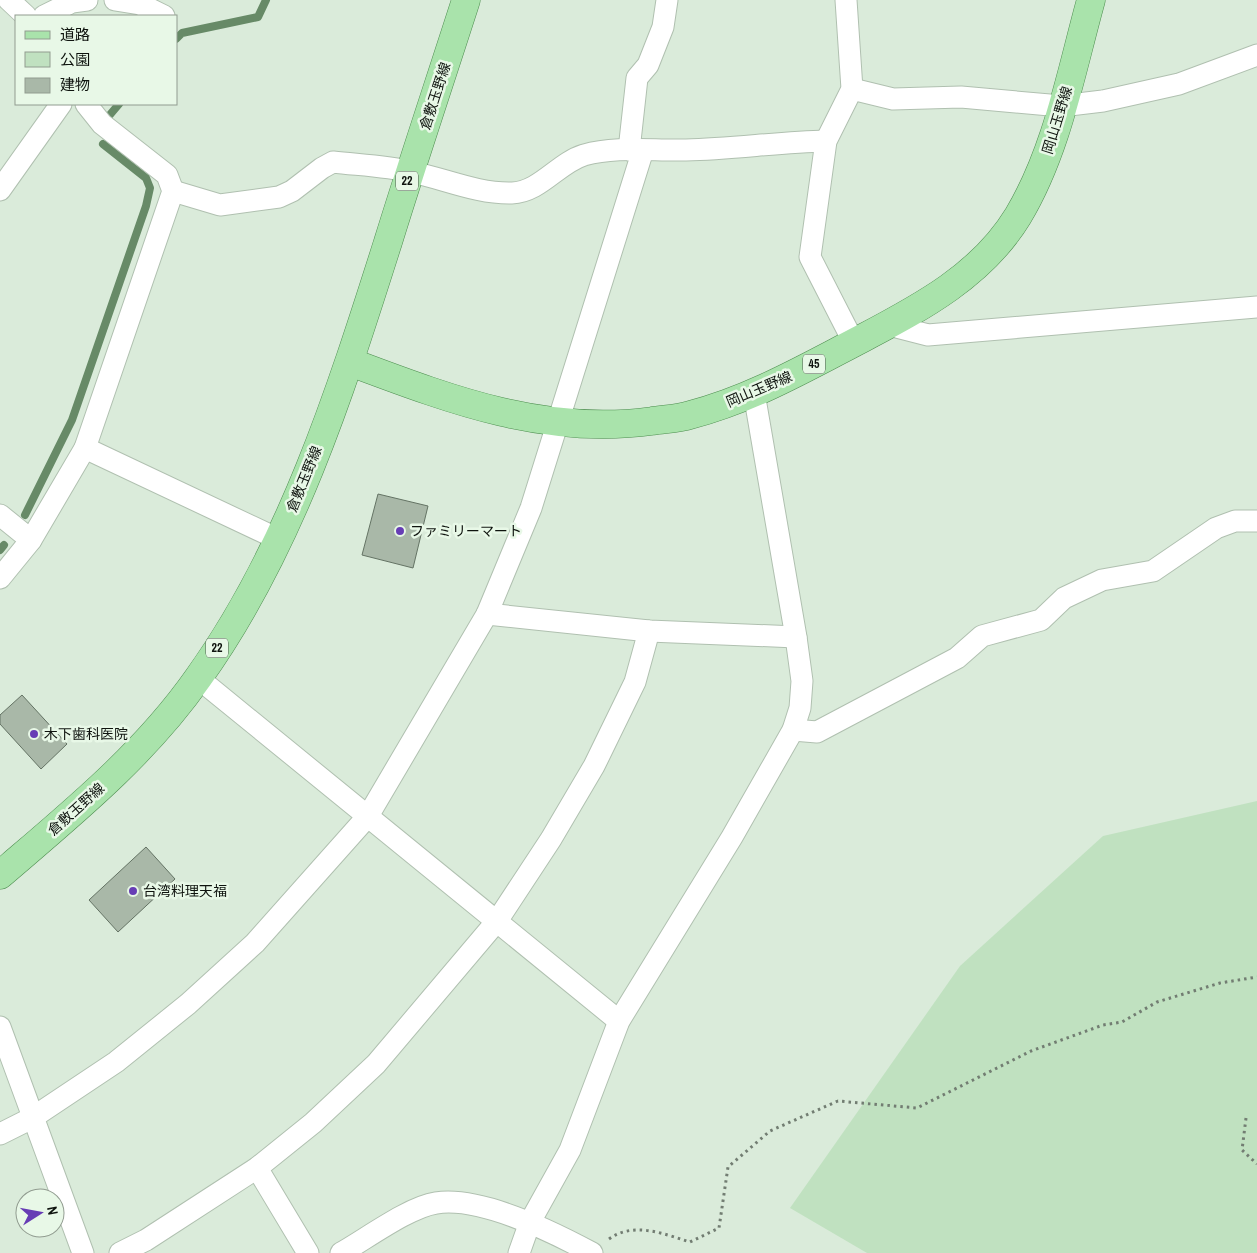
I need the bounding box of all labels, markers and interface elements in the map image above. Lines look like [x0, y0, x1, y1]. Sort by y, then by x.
legend [15, 15, 178, 105]
text: 道路 [60, 24, 90, 45]
text: 公園 [60, 49, 90, 70]
street label: 倉敷玉野線 [416, 60, 454, 132]
text: 建物 [60, 74, 90, 95]
street label: 岡山玉野線 [1038, 84, 1076, 156]
road number: 22 [396, 172, 418, 190]
road number: 45 [803, 354, 825, 374]
street label: 岡山玉野線 [723, 367, 795, 411]
street label: 倉敷玉野線 [283, 443, 325, 515]
place label: ファミリーマート [410, 522, 522, 540]
marker: ファミリーマート [394, 525, 406, 537]
road number: 22 [206, 638, 228, 658]
place label: 木下歯科医院 [44, 725, 128, 743]
marker: 木下歯科医院 [28, 728, 40, 740]
street label: 倉敷玉野線 [44, 779, 108, 839]
place label: 台湾料理天福 [143, 882, 227, 900]
marker: 台湾料理天福 [127, 885, 139, 897]
north arrow [15, 1188, 65, 1238]
text: N [43, 1205, 62, 1216]

